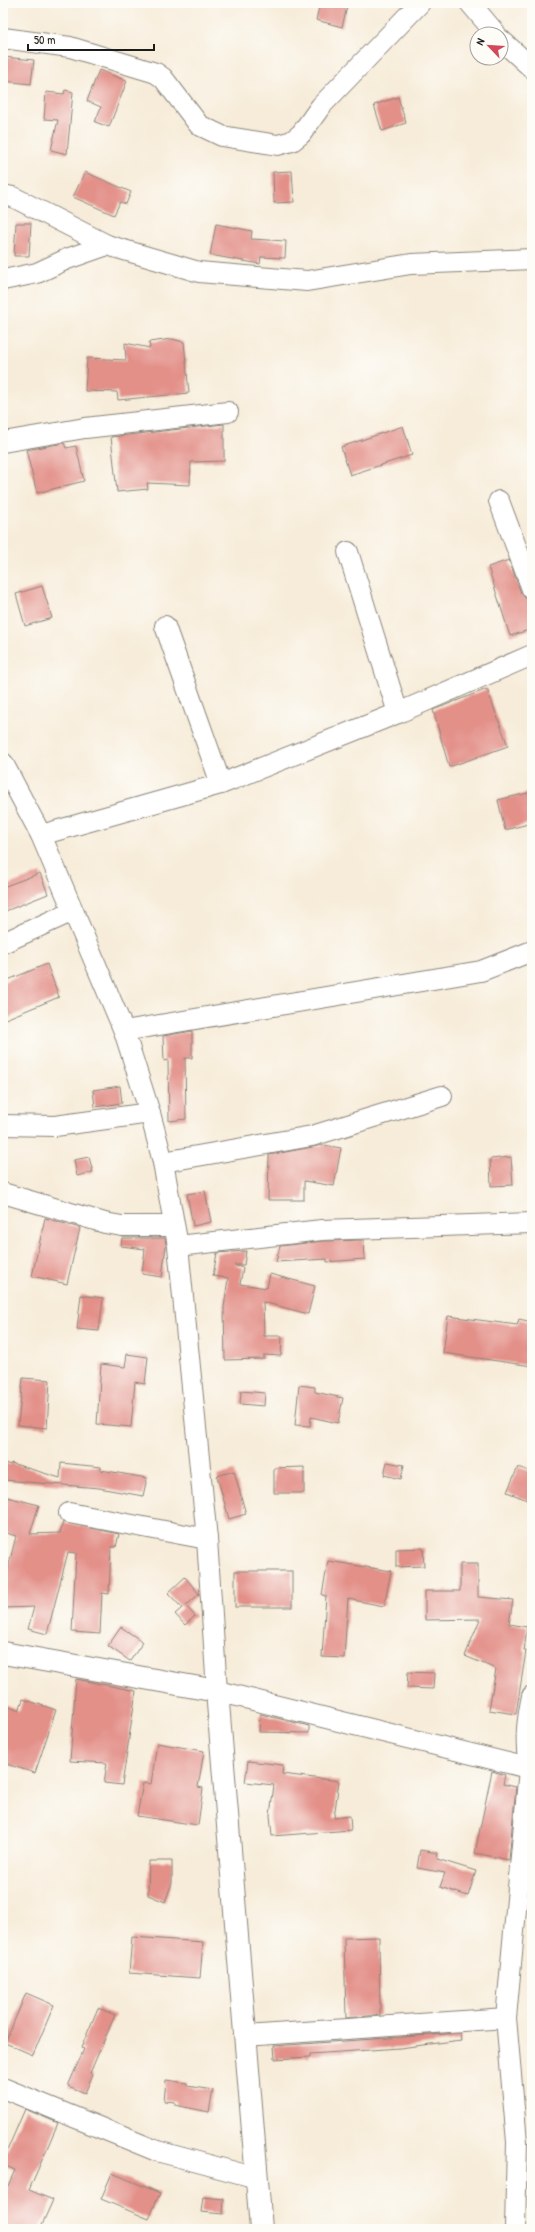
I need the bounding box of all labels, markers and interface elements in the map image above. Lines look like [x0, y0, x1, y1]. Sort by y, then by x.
scale bar [28, 26, 154, 52]
north arrow [469, 26, 509, 66]
text: 50 m [34, 31, 55, 48]
text: N [472, 36, 488, 47]

